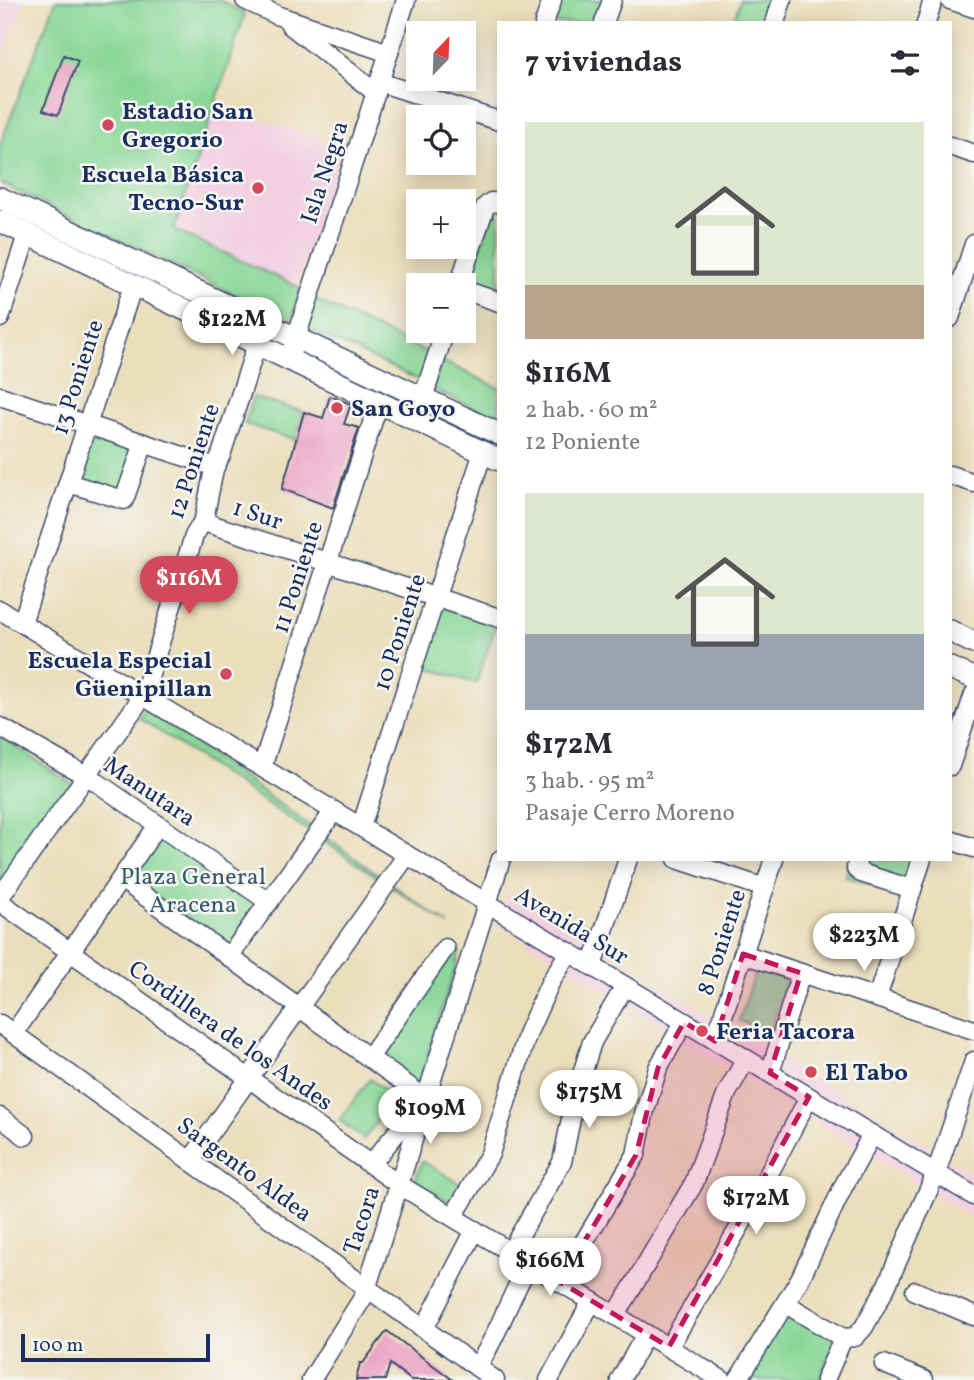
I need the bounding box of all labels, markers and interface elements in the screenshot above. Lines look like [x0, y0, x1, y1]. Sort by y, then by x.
north arrow [406, 21, 476, 91]
map controls [406, 21, 476, 343]
text: 7 viviendas [525, 42, 682, 84]
icon: filters [886, 44, 924, 82]
place label: Estadio San Gregorio [122, 96, 254, 158]
button: locate [406, 105, 476, 175]
marker: Estadio San Gregorio [100, 117, 116, 133]
street label: Isla Negra [293, 117, 358, 228]
place label: Escuela Básica Tecno-Sur [81, 159, 244, 221]
icon: home [662, 168, 788, 294]
marker: Escuela Básica Tecno-Sur [250, 180, 266, 196]
button: + [406, 189, 476, 259]
button: − [406, 273, 476, 343]
pin: $122M [183, 298, 281, 357]
text: $122M [198, 304, 266, 336]
street label: 13 Poniente [44, 316, 114, 440]
text: $116M [525, 353, 611, 395]
place label: San Goyo [351, 393, 455, 427]
text: 2 hab. · 60 m² [525, 395, 658, 427]
street label: 12 Poniente [160, 399, 230, 524]
marker: San Goyo [329, 400, 345, 416]
text: 12 Poniente [525, 427, 640, 459]
street label: 1 Sur [228, 492, 287, 540]
street label: 11 Poniente [265, 517, 333, 638]
icon: home [662, 539, 788, 665]
pin: $116M [140, 556, 238, 616]
text: $116M [156, 563, 222, 595]
street label: 10 Poniente [366, 570, 436, 696]
place label: Escuela Especial Güenipillan [28, 645, 212, 707]
marker: Escuela Especial Güenipillan [218, 666, 234, 682]
text: $172M [525, 724, 612, 766]
street label: Manutara [96, 749, 202, 836]
text: 3 hab. · 95 m² [525, 766, 654, 798]
text: Pasaje Cerro Moreno [525, 798, 735, 830]
park label: Plaza General Aracena [120, 861, 266, 923]
street label: Avenida Sur [507, 879, 635, 974]
street label: 8 Poniente [690, 885, 756, 1000]
pin: $223M [815, 914, 913, 973]
text: $223M [829, 920, 899, 952]
street label: Cordillera de los Andes [121, 953, 339, 1120]
place label: Feria Tacora [716, 1016, 855, 1050]
marker: Feria Tacora [694, 1023, 710, 1039]
place label: El Tabo [825, 1057, 908, 1091]
marker: El Tabo [803, 1064, 819, 1080]
pin: $175M [540, 1070, 638, 1130]
text: $175M [556, 1077, 622, 1109]
pin: $109M [381, 1086, 479, 1146]
text: $109M [394, 1093, 466, 1125]
street label: Sargento Aldea [169, 1110, 319, 1231]
pin: $172M [707, 1176, 805, 1236]
street label: Tacora [336, 1182, 390, 1259]
text: $172M [722, 1183, 790, 1215]
pin: $166M [501, 1238, 599, 1298]
text: $166M [515, 1245, 585, 1277]
scale bar [21, 1331, 210, 1363]
text: 100 m [32, 1333, 83, 1359]

